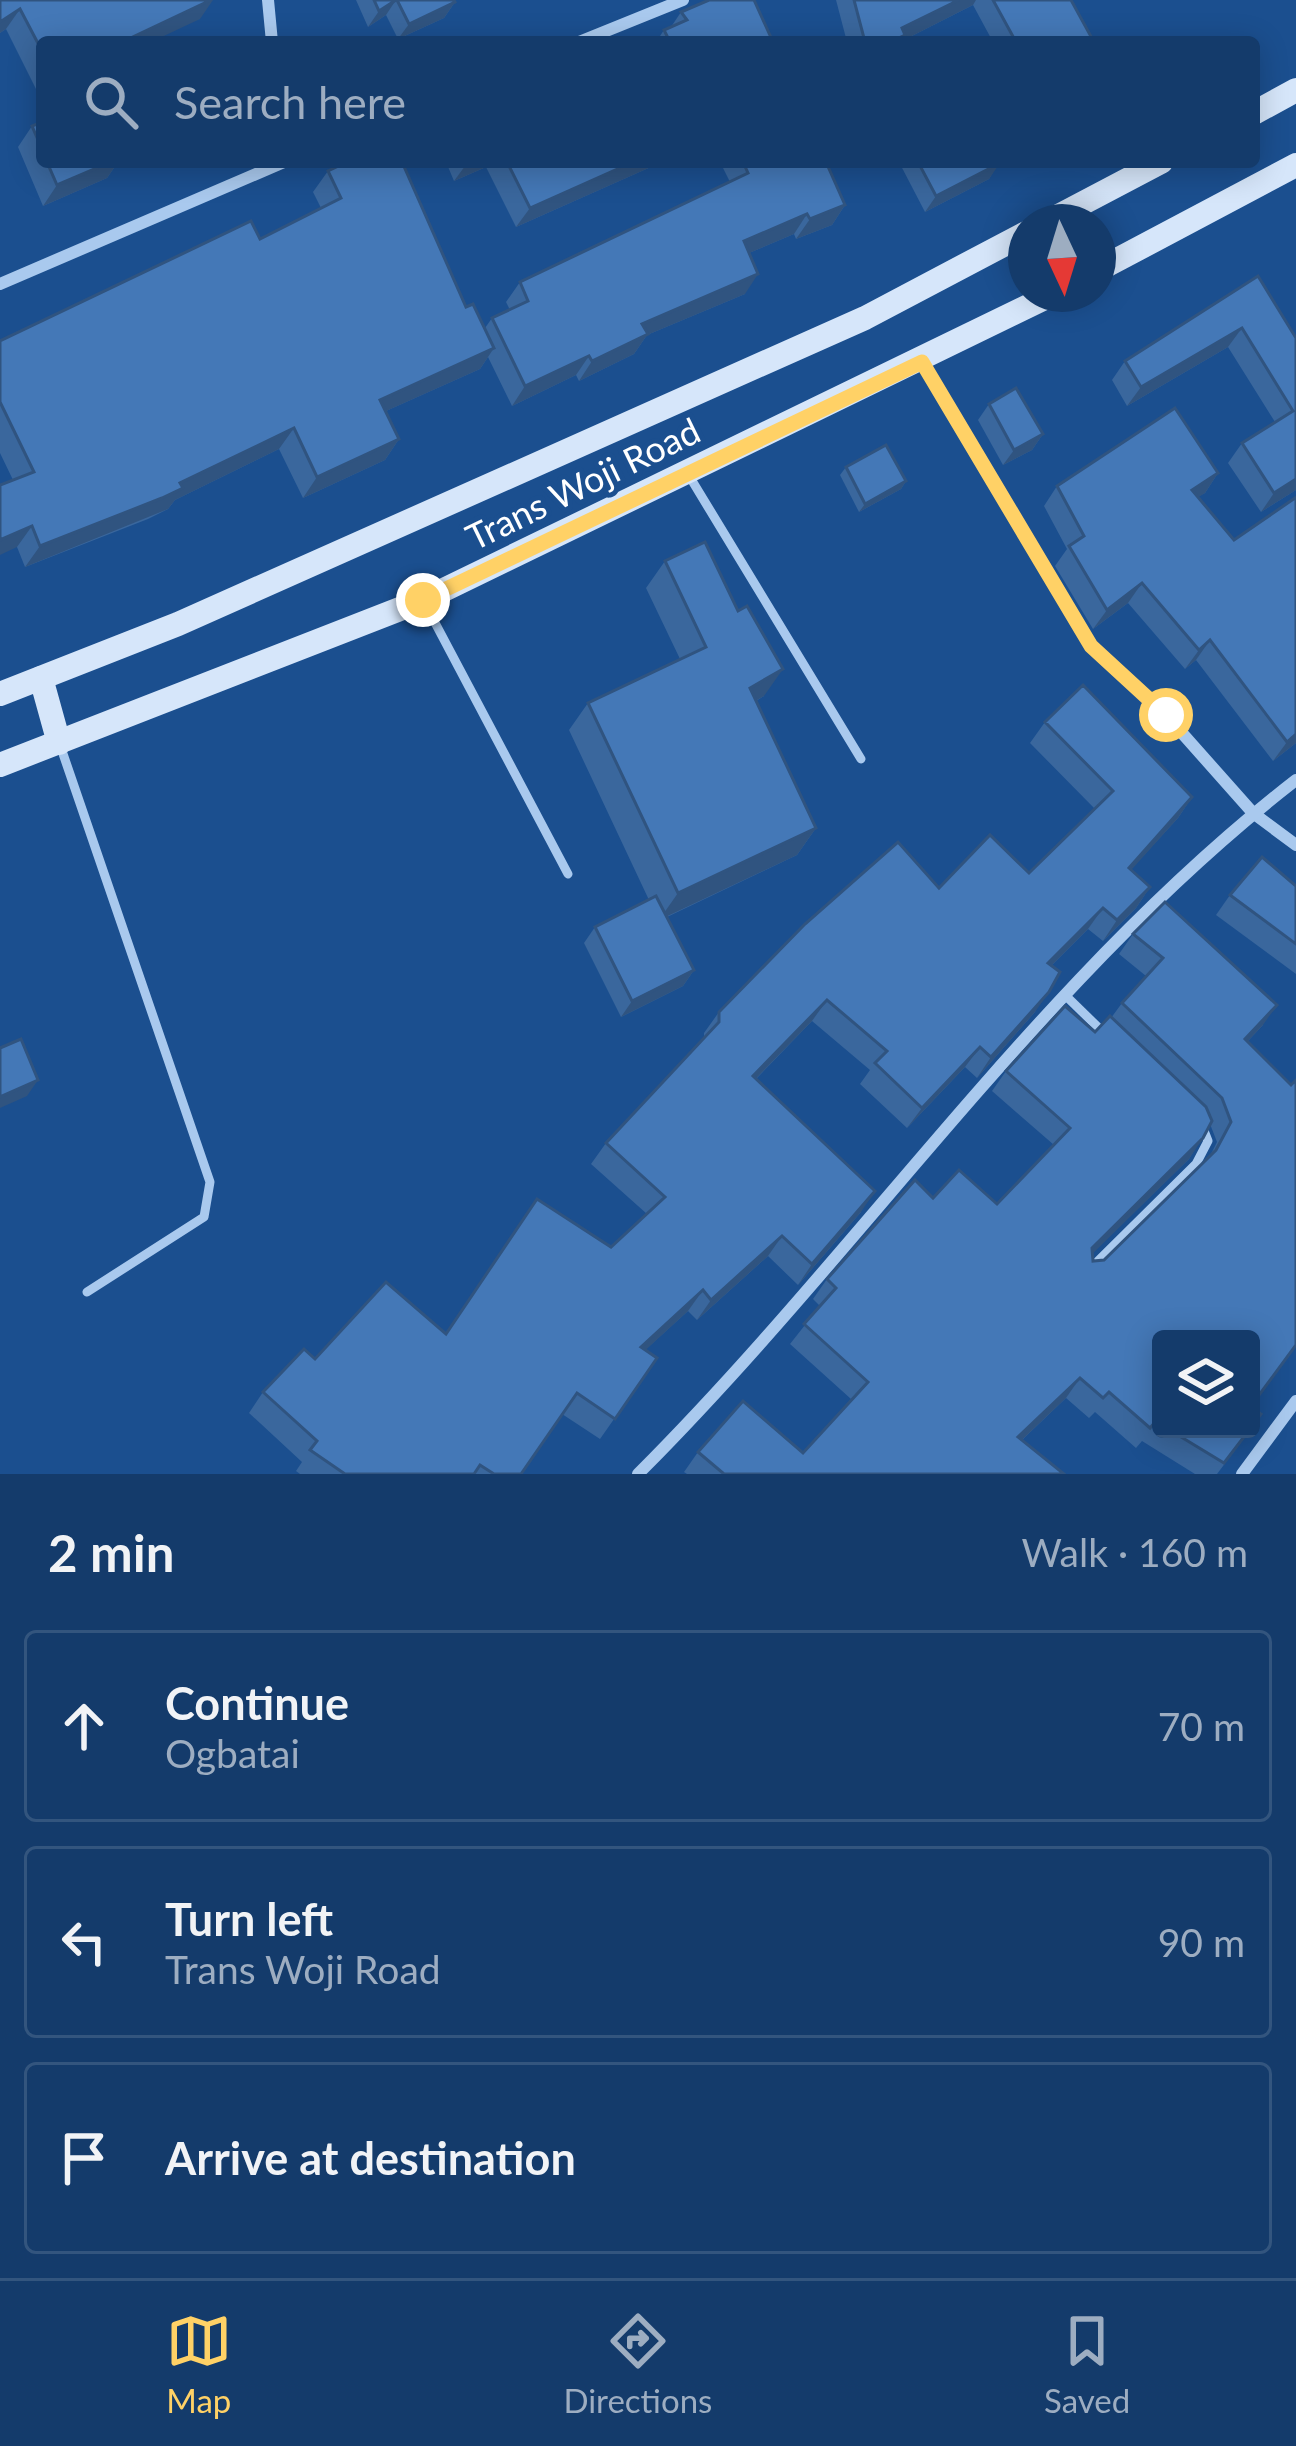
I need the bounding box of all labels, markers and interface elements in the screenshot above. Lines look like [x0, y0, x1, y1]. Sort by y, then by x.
search box [36, 36, 1260, 168]
icon: search [78, 69, 144, 135]
text: Search here [174, 75, 406, 129]
north arrow [1008, 204, 1116, 312]
street label: Trans Woji Road [459, 408, 707, 559]
route end [396, 573, 450, 627]
route start [1139, 688, 1193, 742]
map controls [1152, 1330, 1260, 1438]
button: layers [1152, 1330, 1260, 1438]
text: 2 min [48, 1522, 174, 1583]
text: Walk · 160 m [1021, 1529, 1248, 1575]
text: Continue [165, 1676, 349, 1730]
icon: ahead [51, 1693, 117, 1759]
text: 70 m [1158, 1703, 1245, 1749]
text: Ogbatai [165, 1730, 300, 1776]
text: Turn left [165, 1892, 333, 1946]
icon: left [51, 1909, 117, 1975]
text: 90 m [1158, 1919, 1245, 1965]
text: Trans Woji Road [165, 1946, 441, 1992]
icon: arrive [51, 2125, 117, 2191]
text: Arrive at destination [165, 2131, 576, 2185]
tab: Map [166, 2308, 232, 2420]
tab: Directions [563, 2308, 712, 2420]
tab: Saved [1044, 2308, 1130, 2420]

